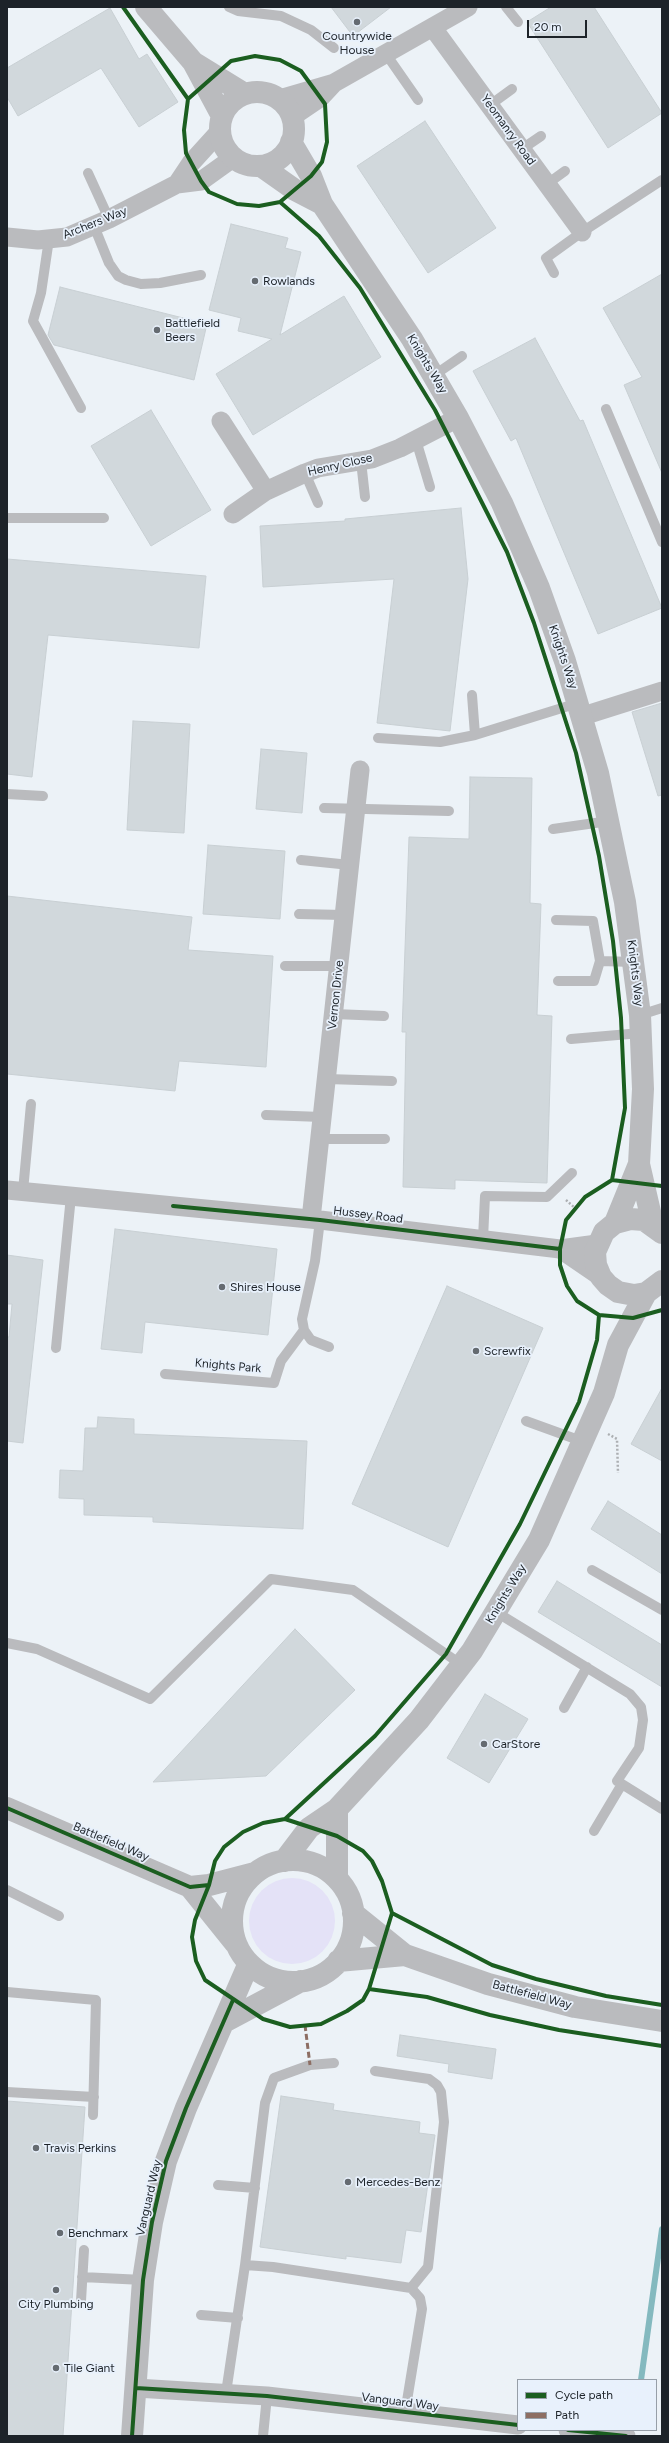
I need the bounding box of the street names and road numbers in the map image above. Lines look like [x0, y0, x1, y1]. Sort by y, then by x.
street label: Yeomanry Road [477, 92, 539, 168]
street label: Archers Way [61, 204, 129, 242]
street label: Knights Way [404, 332, 450, 396]
street label: Henry Close [306, 451, 374, 479]
street label: Knights Way [545, 623, 581, 691]
street label: Knights Way [624, 939, 646, 1007]
street label: Vernon Drive [325, 960, 347, 1030]
street label: Hussey Road [332, 1204, 404, 1226]
street label: Knights Park [194, 1356, 262, 1376]
street label: Knights Way [483, 1562, 529, 1626]
street label: Battlefield Way [71, 1819, 151, 1865]
street label: Battlefield Way [491, 1977, 573, 2013]
street label: Vanguard Way [133, 2158, 165, 2238]
street label: Vanguard Way [360, 2390, 440, 2414]

